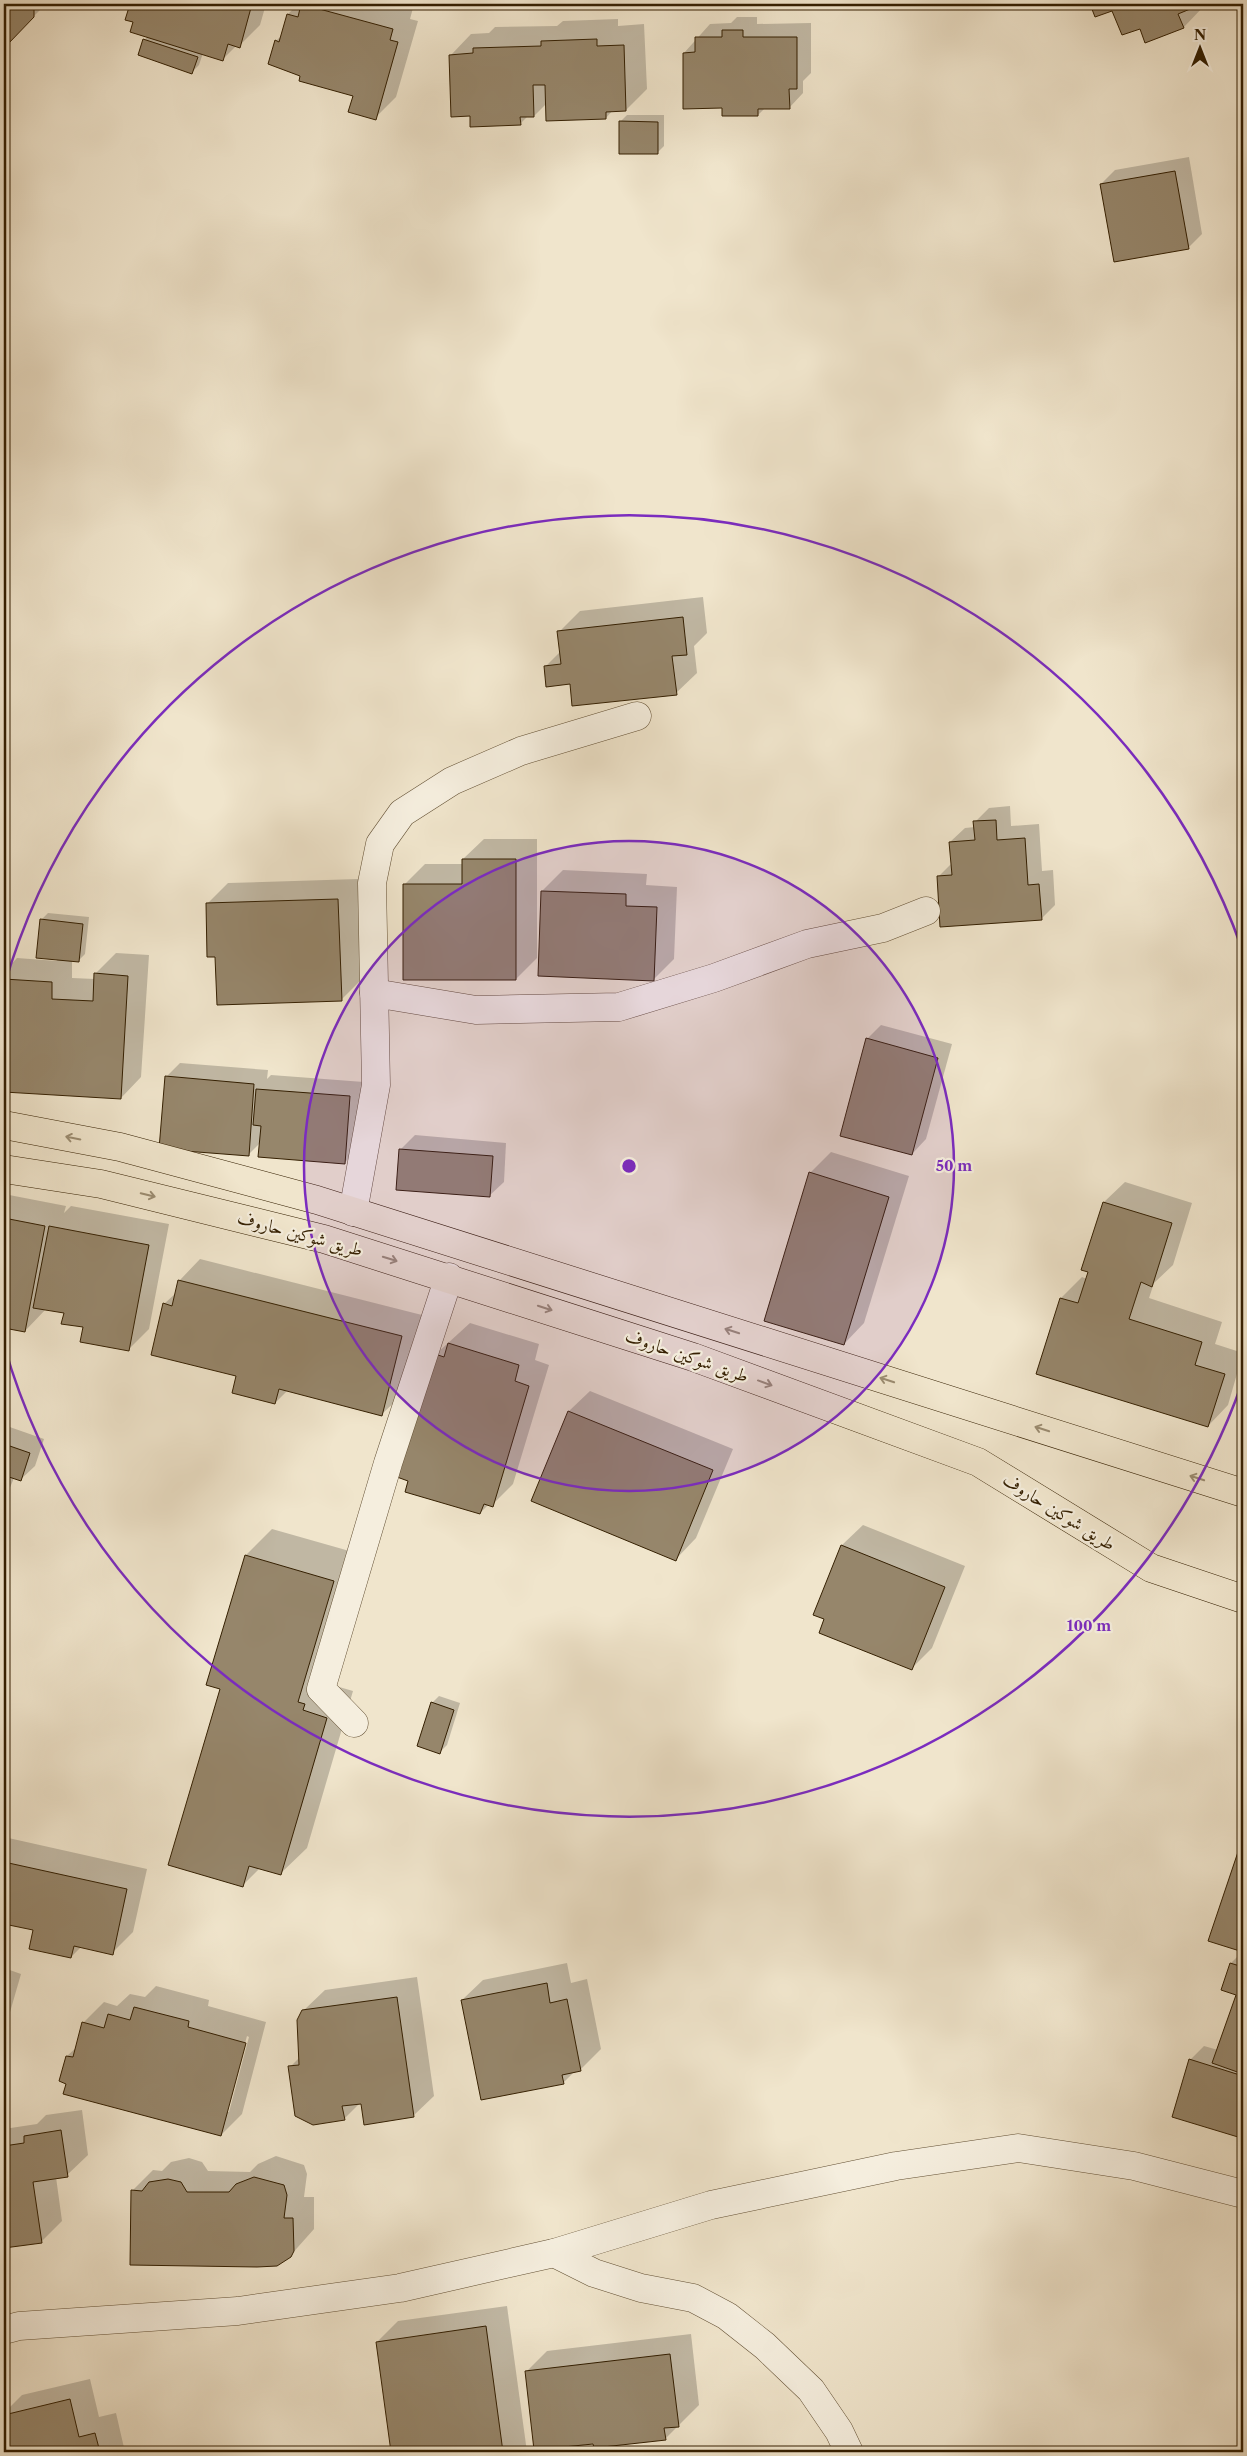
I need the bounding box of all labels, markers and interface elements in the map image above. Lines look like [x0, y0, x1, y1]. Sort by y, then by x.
north arrow [1174, 22, 1224, 72]
text: N [1194, 26, 1206, 44]
one-way arrow [65, 1132, 81, 1142]
text: 50 m [936, 1156, 972, 1175]
centre of rings [620, 1157, 638, 1175]
one-way arrow [140, 1191, 156, 1201]
street label: طريق شوكين حاروف [235, 1207, 365, 1262]
one-way arrow [382, 1254, 398, 1264]
one-way arrow [537, 1304, 552, 1313]
street label: طريق شوكين حاروف [622, 1325, 752, 1388]
one-way arrow [724, 1325, 740, 1335]
one-way arrow [879, 1374, 895, 1384]
one-way arrow [757, 1379, 772, 1388]
one-way arrow [1035, 1424, 1050, 1433]
street label: طريق شوكين حاروف [998, 1468, 1120, 1556]
one-way arrow [1189, 1473, 1205, 1482]
text: 100 m [1067, 1616, 1111, 1635]

